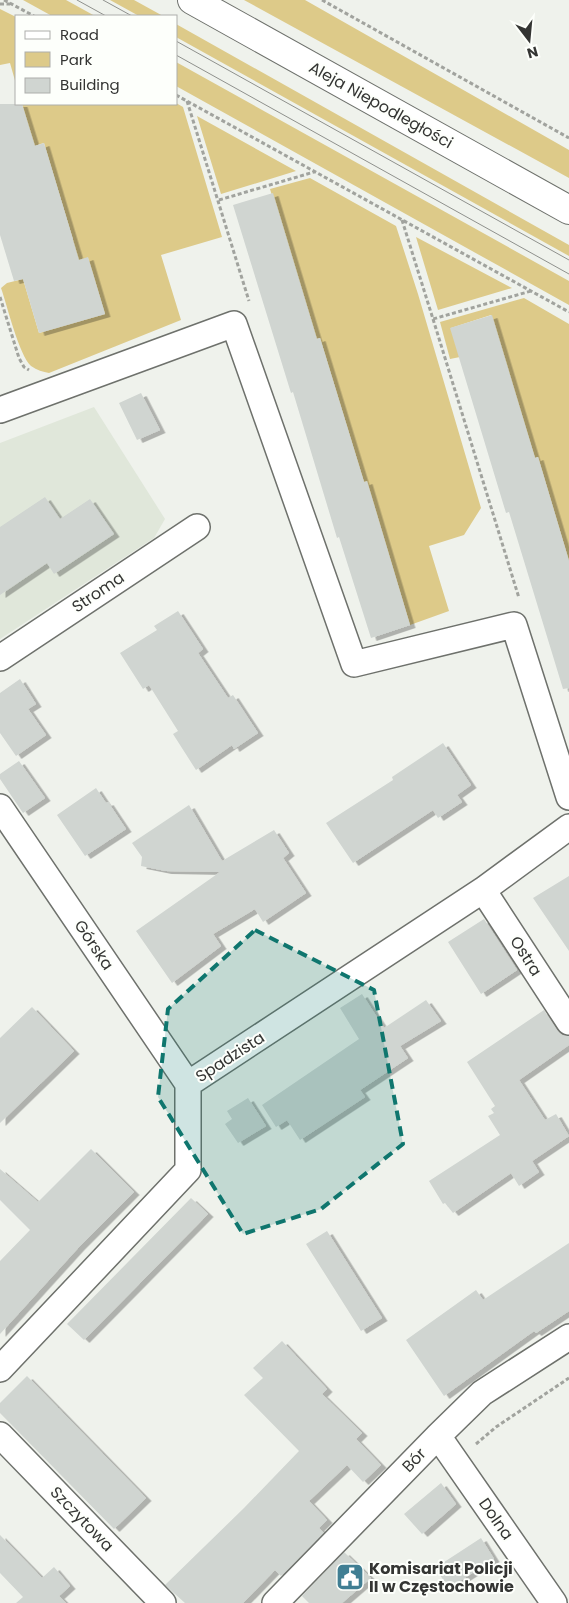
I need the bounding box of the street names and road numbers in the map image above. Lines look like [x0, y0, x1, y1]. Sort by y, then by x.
street label: Aleja Niepodległości [305, 56, 457, 154]
street label: Stroma [67, 566, 129, 618]
street label: Górska [69, 915, 119, 975]
street label: Ostra [504, 931, 548, 981]
street label: Spadzista [191, 1026, 269, 1088]
street label: Bór [397, 1443, 431, 1477]
street label: Szczytowa [45, 1481, 119, 1557]
street label: Dolna [473, 1493, 519, 1545]

